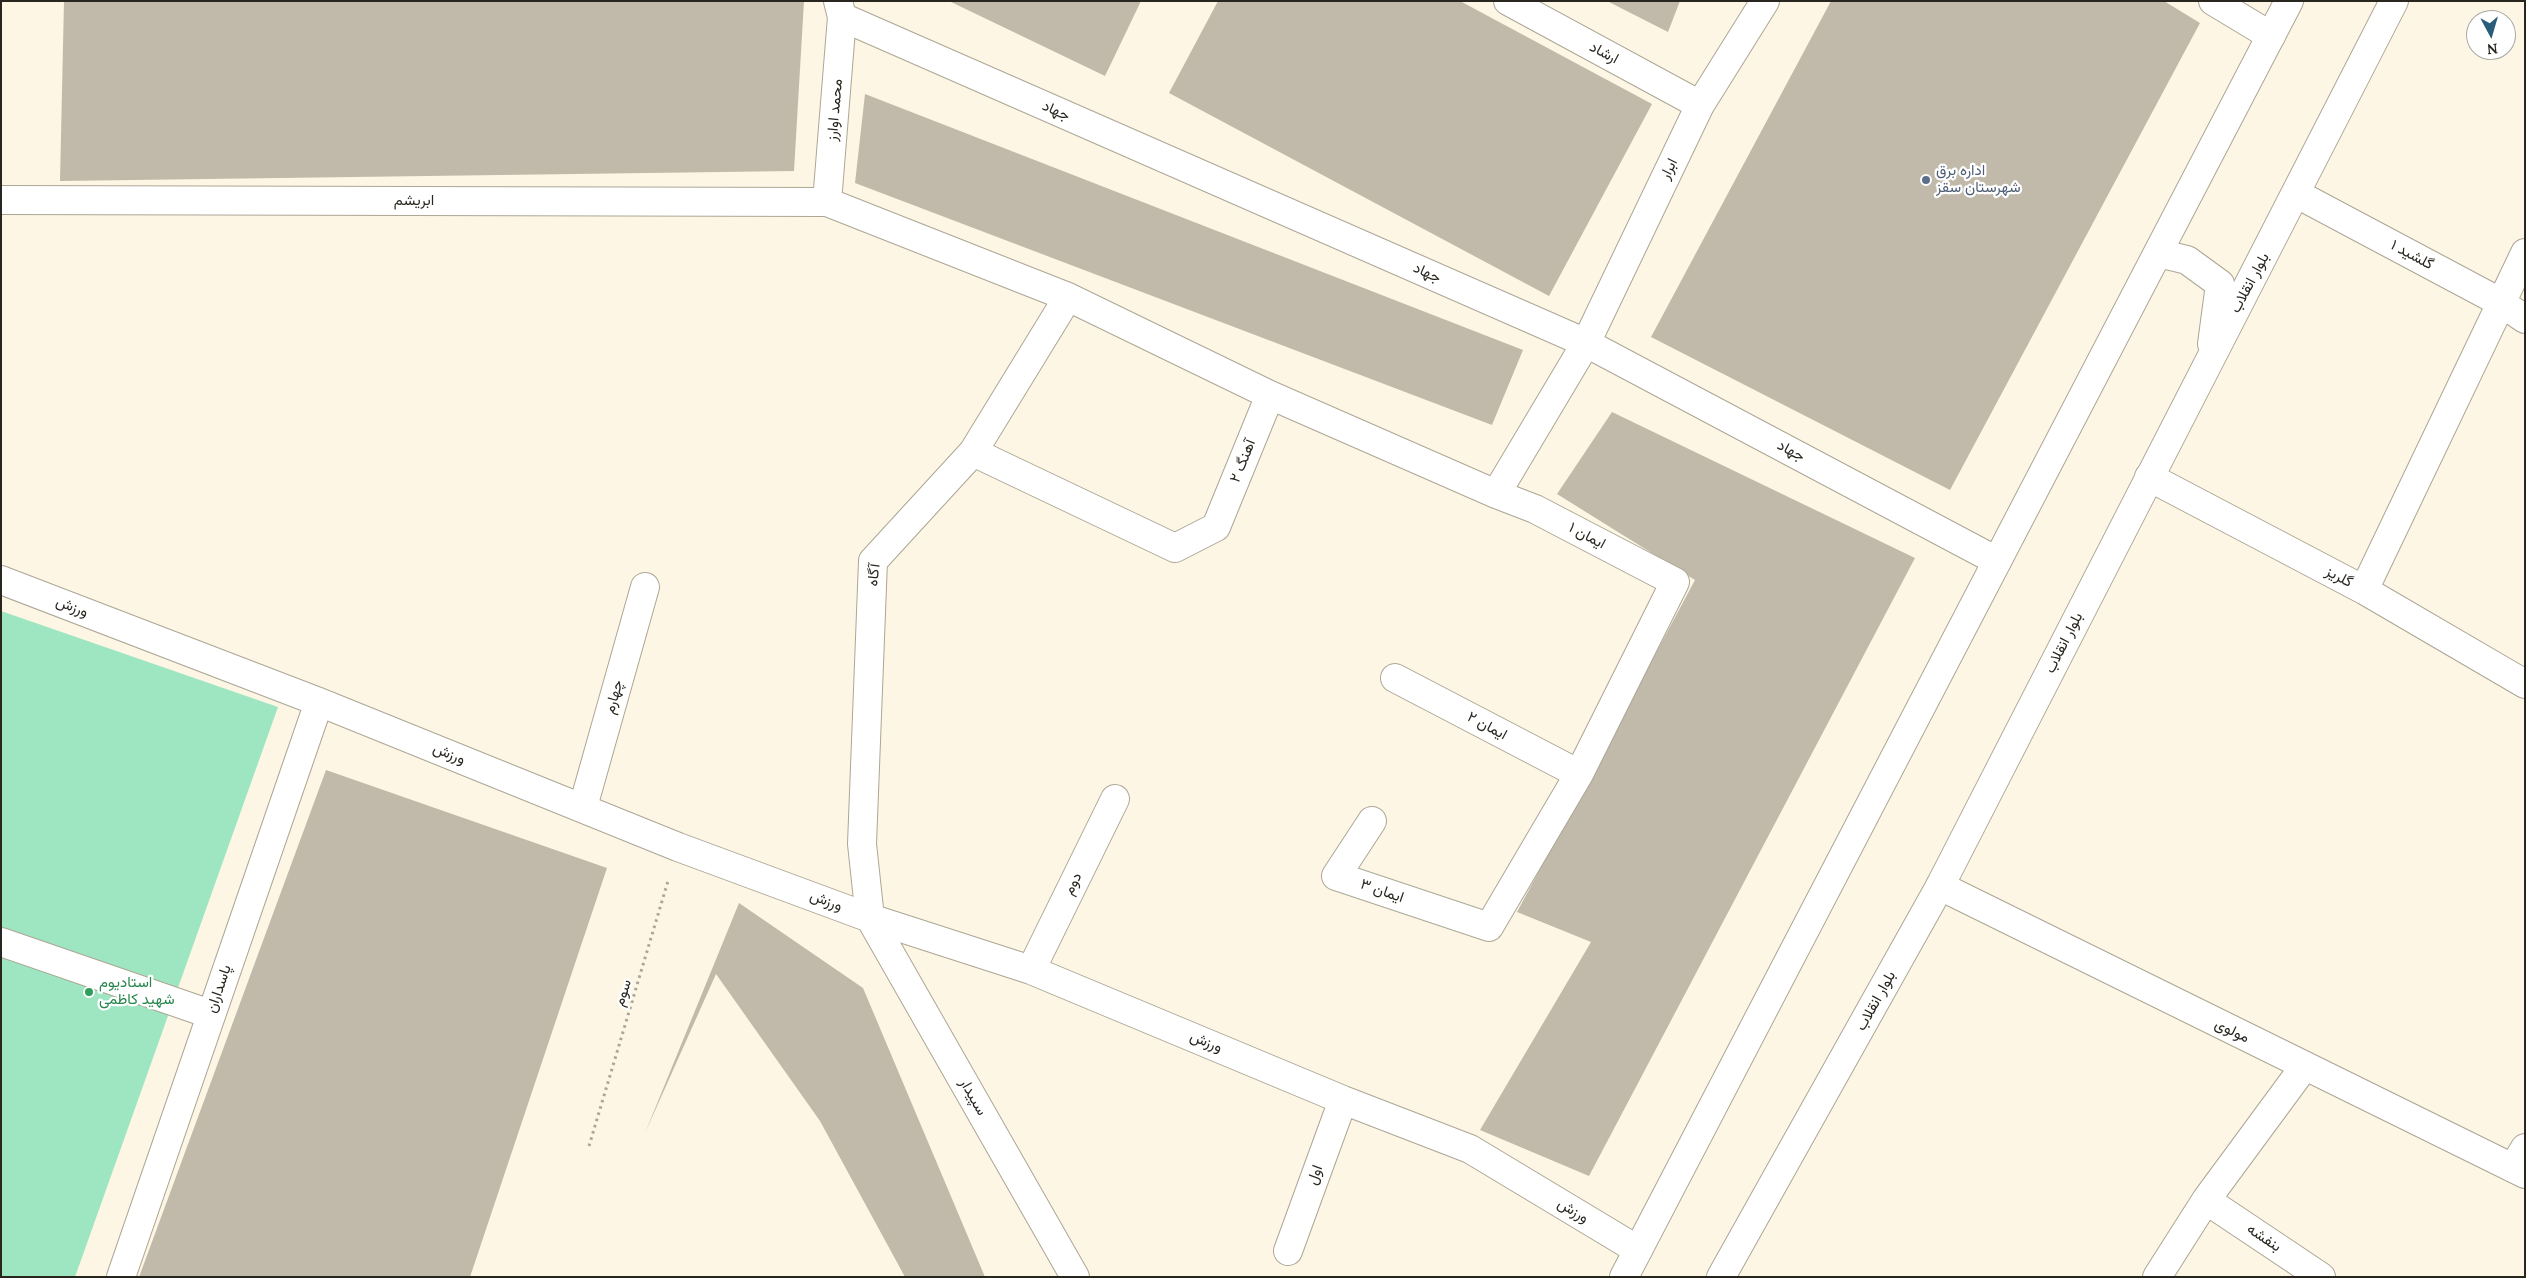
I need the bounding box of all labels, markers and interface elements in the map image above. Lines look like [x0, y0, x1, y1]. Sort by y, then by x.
north arrow [2466, 10, 2516, 60]
street label: ارشاد [1586, 38, 1622, 68]
text: N [2486, 39, 2499, 58]
street label: محمد اوارز [823, 78, 847, 142]
street label: جهاد [1039, 97, 1073, 125]
street label: ابرار [1656, 155, 1682, 183]
place label: اداره برق شهرستان سقز [1936, 162, 2021, 197]
marker: اداره برق شهرستان سقز [1920, 174, 1932, 186]
street label: ابریشم [394, 192, 434, 210]
street label: گلشید ۱ [2388, 236, 2436, 274]
street label: بلوار انقلاب [2227, 250, 2273, 316]
street label: جهاد [1410, 259, 1444, 287]
street label: جهاد [1774, 436, 1808, 466]
street label: آهنگ ۲ [1226, 437, 1260, 485]
street label: ایمان ۱ [1566, 519, 1608, 553]
street label: گلریز [2322, 562, 2356, 592]
street label: آگاه [864, 563, 884, 587]
street label: ورزش [53, 593, 91, 621]
street label: بلوار انقلاب [2041, 610, 2087, 676]
street label: چهارم [601, 678, 627, 716]
street label: ایمان ۲ [1464, 708, 1510, 744]
street label: ورزش [430, 739, 468, 769]
street label: دوم [1060, 870, 1086, 898]
street label: ایمان ۳ [1358, 875, 1406, 907]
street label: ورزش [807, 887, 845, 915]
street label: پاسداران [202, 963, 236, 1015]
street label: بلوار انقلاب [1852, 968, 1900, 1034]
place label: استادیوم شهید کاظمی [99, 974, 175, 1009]
street label: سوم [610, 977, 636, 1009]
marker: استادیوم شهید کاظمی [83, 986, 95, 998]
street label: مولوی [2212, 1015, 2252, 1047]
street label: ورزش [1187, 1027, 1225, 1057]
street label: سپیدار [955, 1075, 991, 1119]
street label: اول [1303, 1163, 1327, 1187]
street label: ورزش [1554, 1195, 1592, 1227]
street label: بنفشه [2243, 1220, 2285, 1256]

